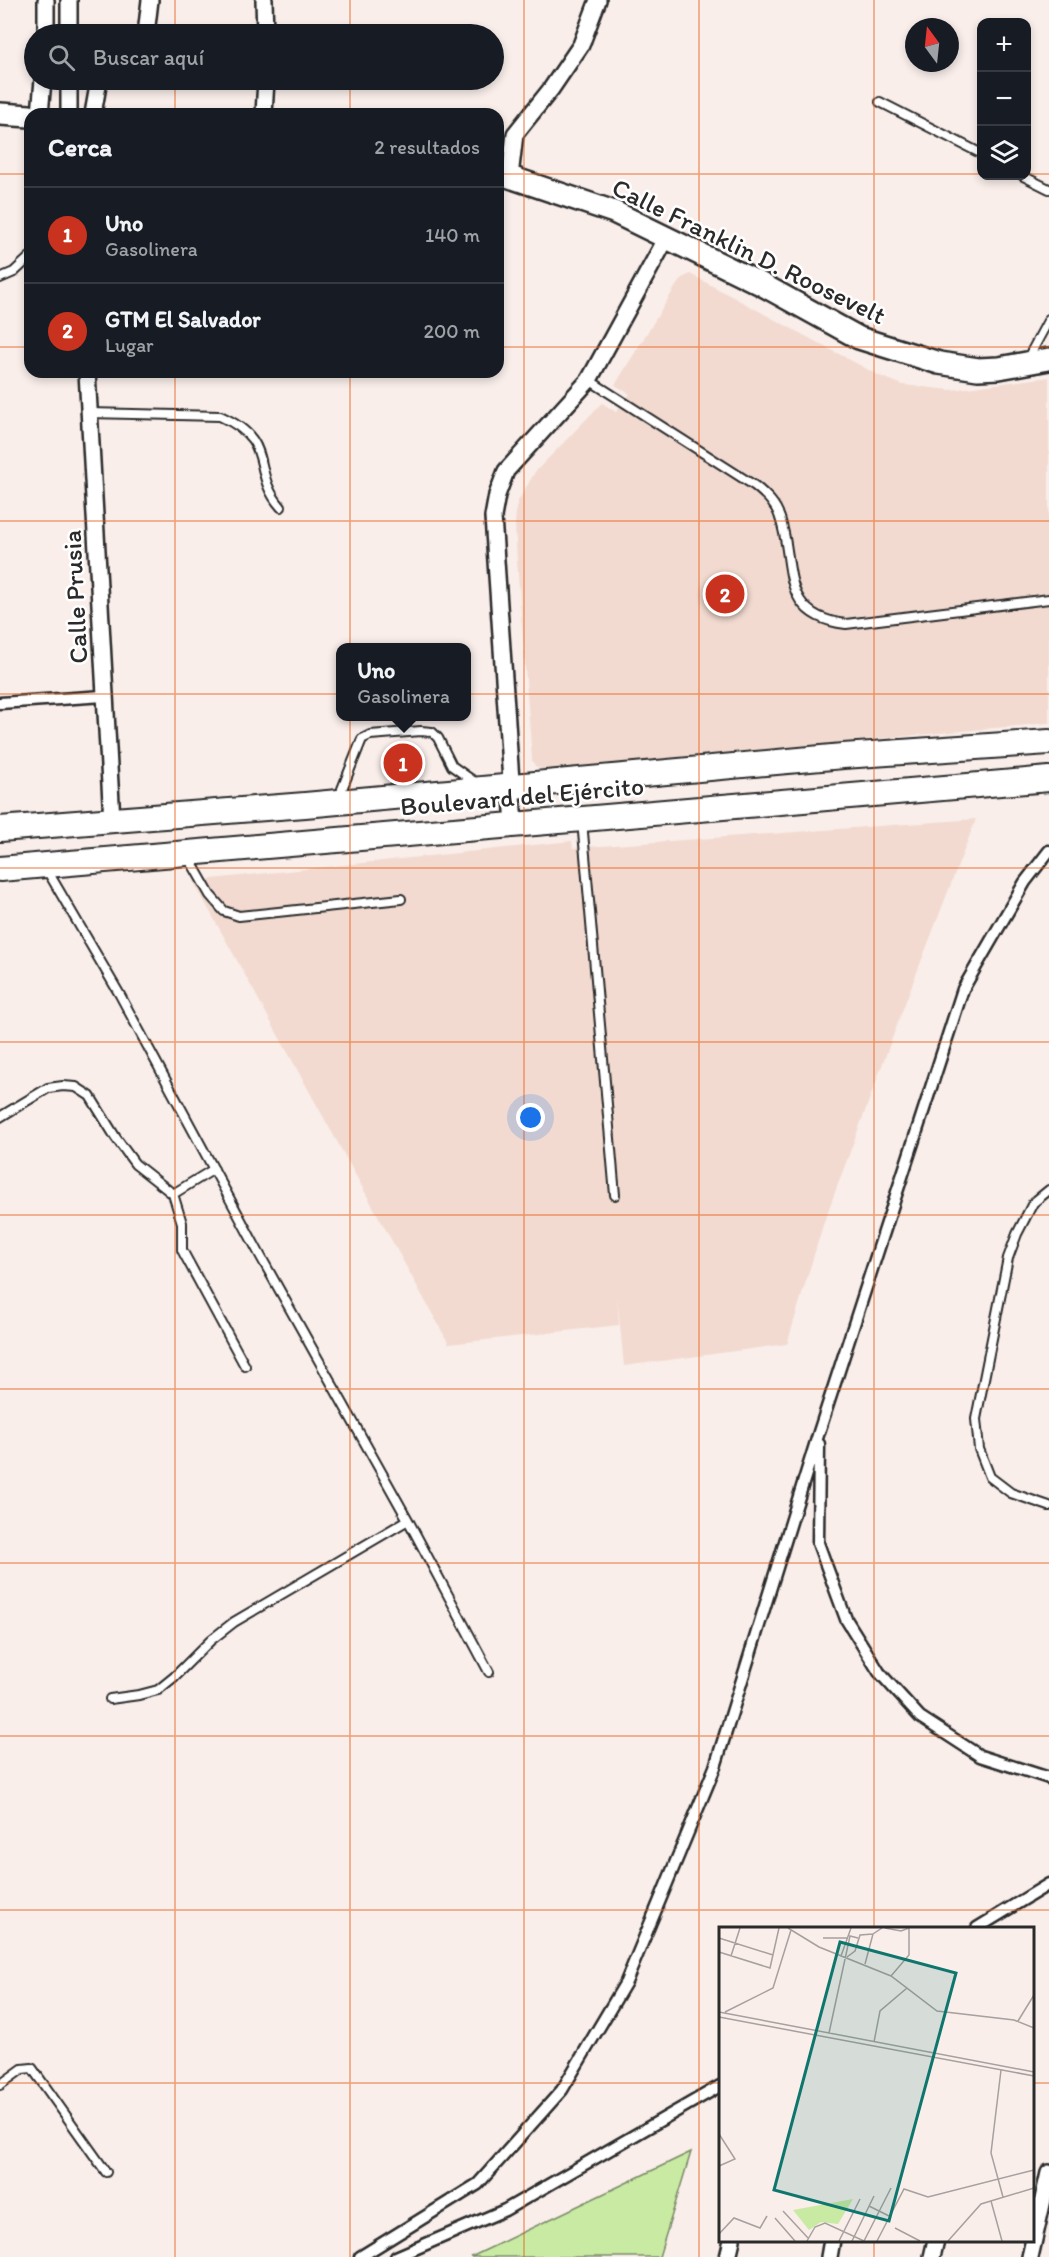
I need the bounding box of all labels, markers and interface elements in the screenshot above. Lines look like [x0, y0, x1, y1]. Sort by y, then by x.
north arrow [905, 18, 959, 72]
map controls [977, 18, 1031, 180]
button: + [977, 18, 1031, 72]
search box [24, 24, 504, 90]
icon: search [45, 41, 78, 74]
text: Buscar aquí [93, 44, 204, 71]
button: − [977, 72, 1031, 126]
button: layers [977, 126, 1031, 180]
text: Cerca [48, 131, 112, 163]
text: 2 resultados [374, 135, 480, 159]
street label: Calle Franklin D. Roosevelt [607, 171, 891, 331]
text: Uno [105, 210, 143, 237]
text: 1 [63, 223, 72, 247]
text: 140 m [425, 223, 480, 247]
text: Gasolinera [105, 237, 198, 261]
text: GTM El Salvador [105, 306, 261, 333]
text: 2 [62, 319, 73, 343]
text: 200 m [424, 319, 480, 343]
text: Lugar [105, 333, 154, 357]
street label: Calle Prusia [56, 529, 94, 665]
pin: 2 [706, 572, 744, 616]
popup [336, 643, 471, 721]
text: Uno [357, 657, 395, 684]
text: Gasolinera [357, 684, 450, 708]
pin: 1 [384, 740, 422, 786]
street label: Boulevard del Ejército [399, 769, 645, 823]
your location [516, 1103, 545, 1132]
inset map [719, 1927, 1034, 2242]

